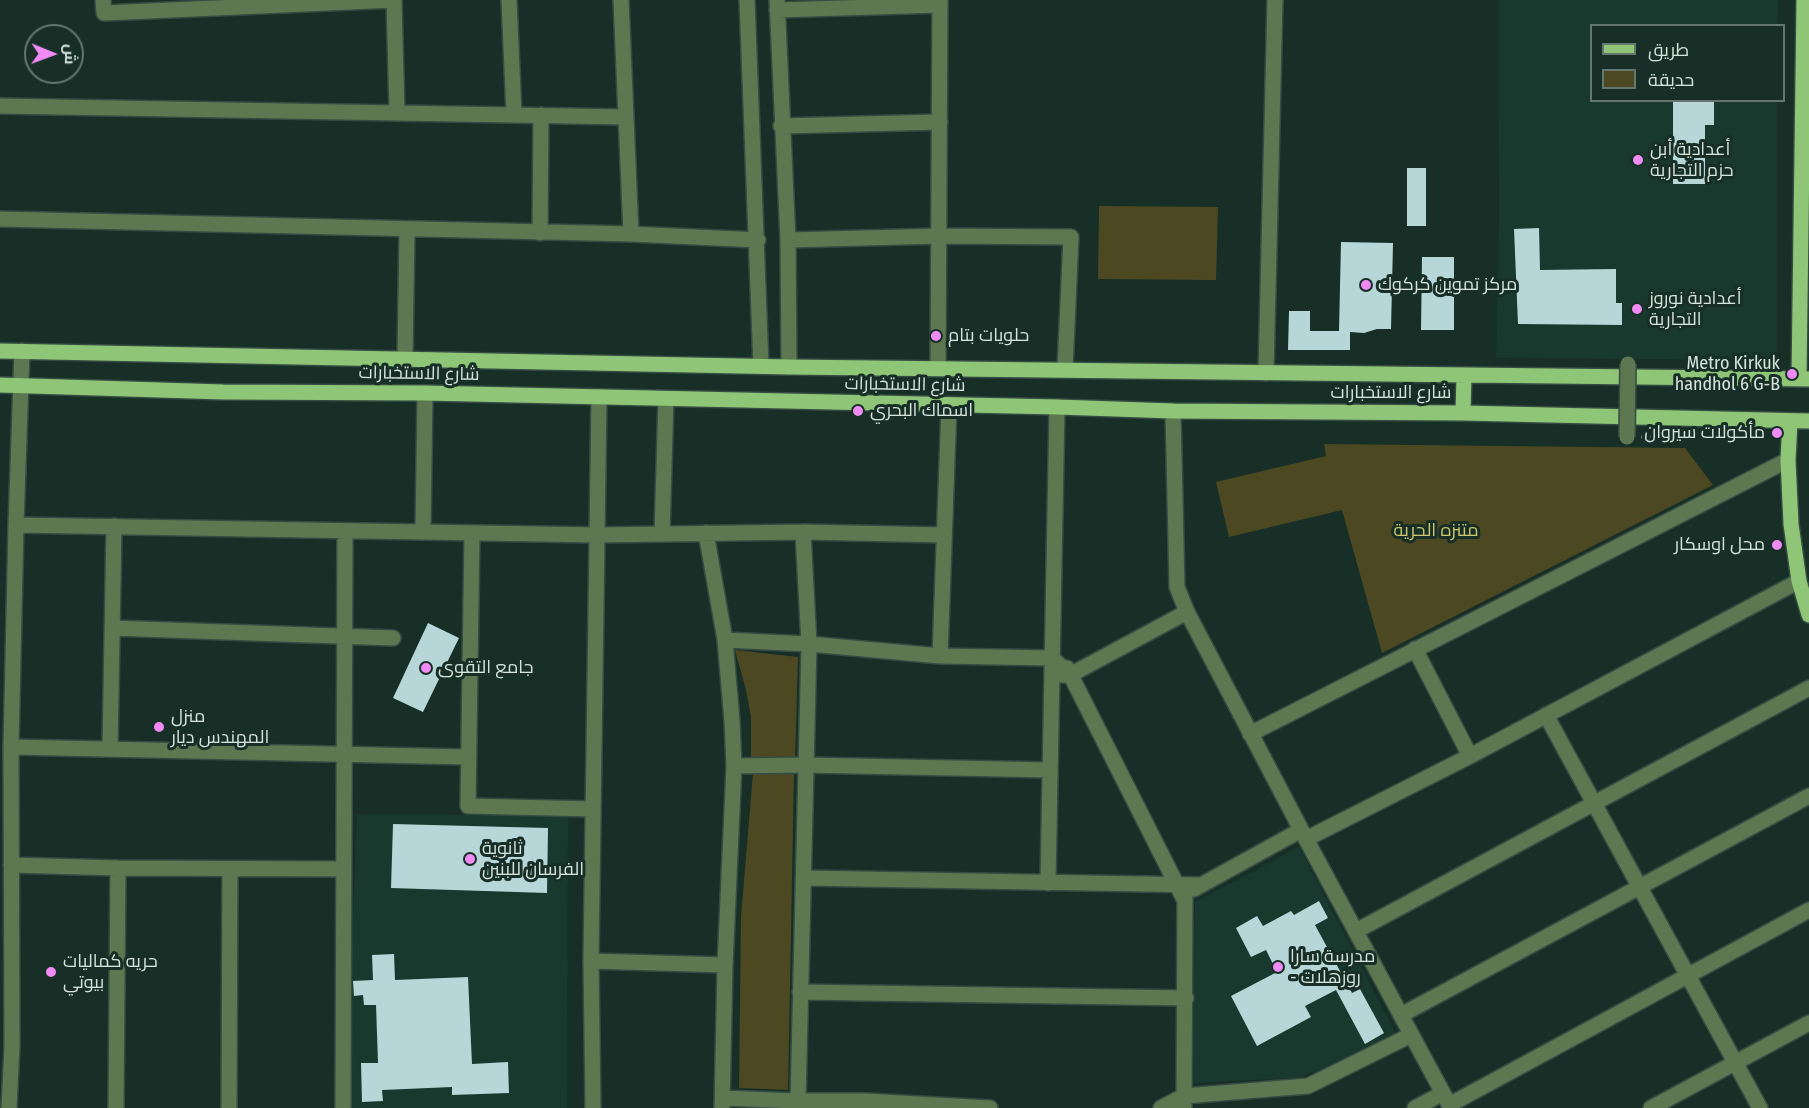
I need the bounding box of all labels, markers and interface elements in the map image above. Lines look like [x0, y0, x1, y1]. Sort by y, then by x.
north arrow [24, 24, 84, 84]
legend [1590, 24, 1785, 102]
text: طريق [1648, 39, 1689, 61]
text: ش [61, 44, 80, 65]
text: حديقة [1648, 69, 1694, 91]
place label: أعدادية أبن حزم التجارية [1650, 139, 1734, 182]
marker: أعدادية أبن حزم التجارية [1631, 153, 1645, 167]
place label: مركز تموين كركوك [1378, 274, 1517, 296]
marker: مركز تموين كركوك [1359, 278, 1373, 292]
place label: أعدادية نوروز التجارية [1649, 288, 1742, 330]
marker: أعدادية نوروز التجارية [1630, 302, 1644, 316]
place label: حلويات بتام [948, 325, 1029, 347]
marker: حلويات بتام [929, 329, 943, 343]
place label: Metro Kirkuk handhol 6 G-B [1675, 353, 1780, 395]
street label: شارع الاستخبارات [358, 362, 480, 386]
marker: Metro Kirkuk handhol 6 G-B [1785, 367, 1799, 381]
street label: شارع الاستخبارات [844, 373, 966, 397]
street label: شارع الاستخبارات [1331, 382, 1451, 404]
place label: اسماك البحري [870, 400, 973, 422]
marker: اسماك البحري [851, 404, 865, 418]
place label: مأكولات سيروان [1644, 422, 1765, 444]
marker: مأكولات سيروان [1770, 426, 1784, 440]
park label: متنزه الحرية [1394, 520, 1478, 542]
place label: محل اوسكار [1674, 534, 1765, 556]
marker: محل اوسكار [1770, 538, 1784, 552]
place label: جامع التقوى [438, 657, 534, 679]
marker: جامع التقوى [419, 661, 433, 675]
place label: منزل المهندس ديار [171, 706, 269, 748]
marker: منزل المهندس ديار [152, 720, 166, 734]
place label: ثانوية الفرسان للبنين [482, 838, 584, 880]
marker: ثانوية الفرسان للبنين [463, 852, 477, 866]
place label: مدرسة سارا - روزهلات [1290, 946, 1375, 988]
place label: حريه كماليات بيوتي [63, 951, 158, 994]
marker: مدرسة سارا - روزهلات [1271, 960, 1285, 974]
marker: حريه كماليات بيوتي [44, 965, 58, 979]

